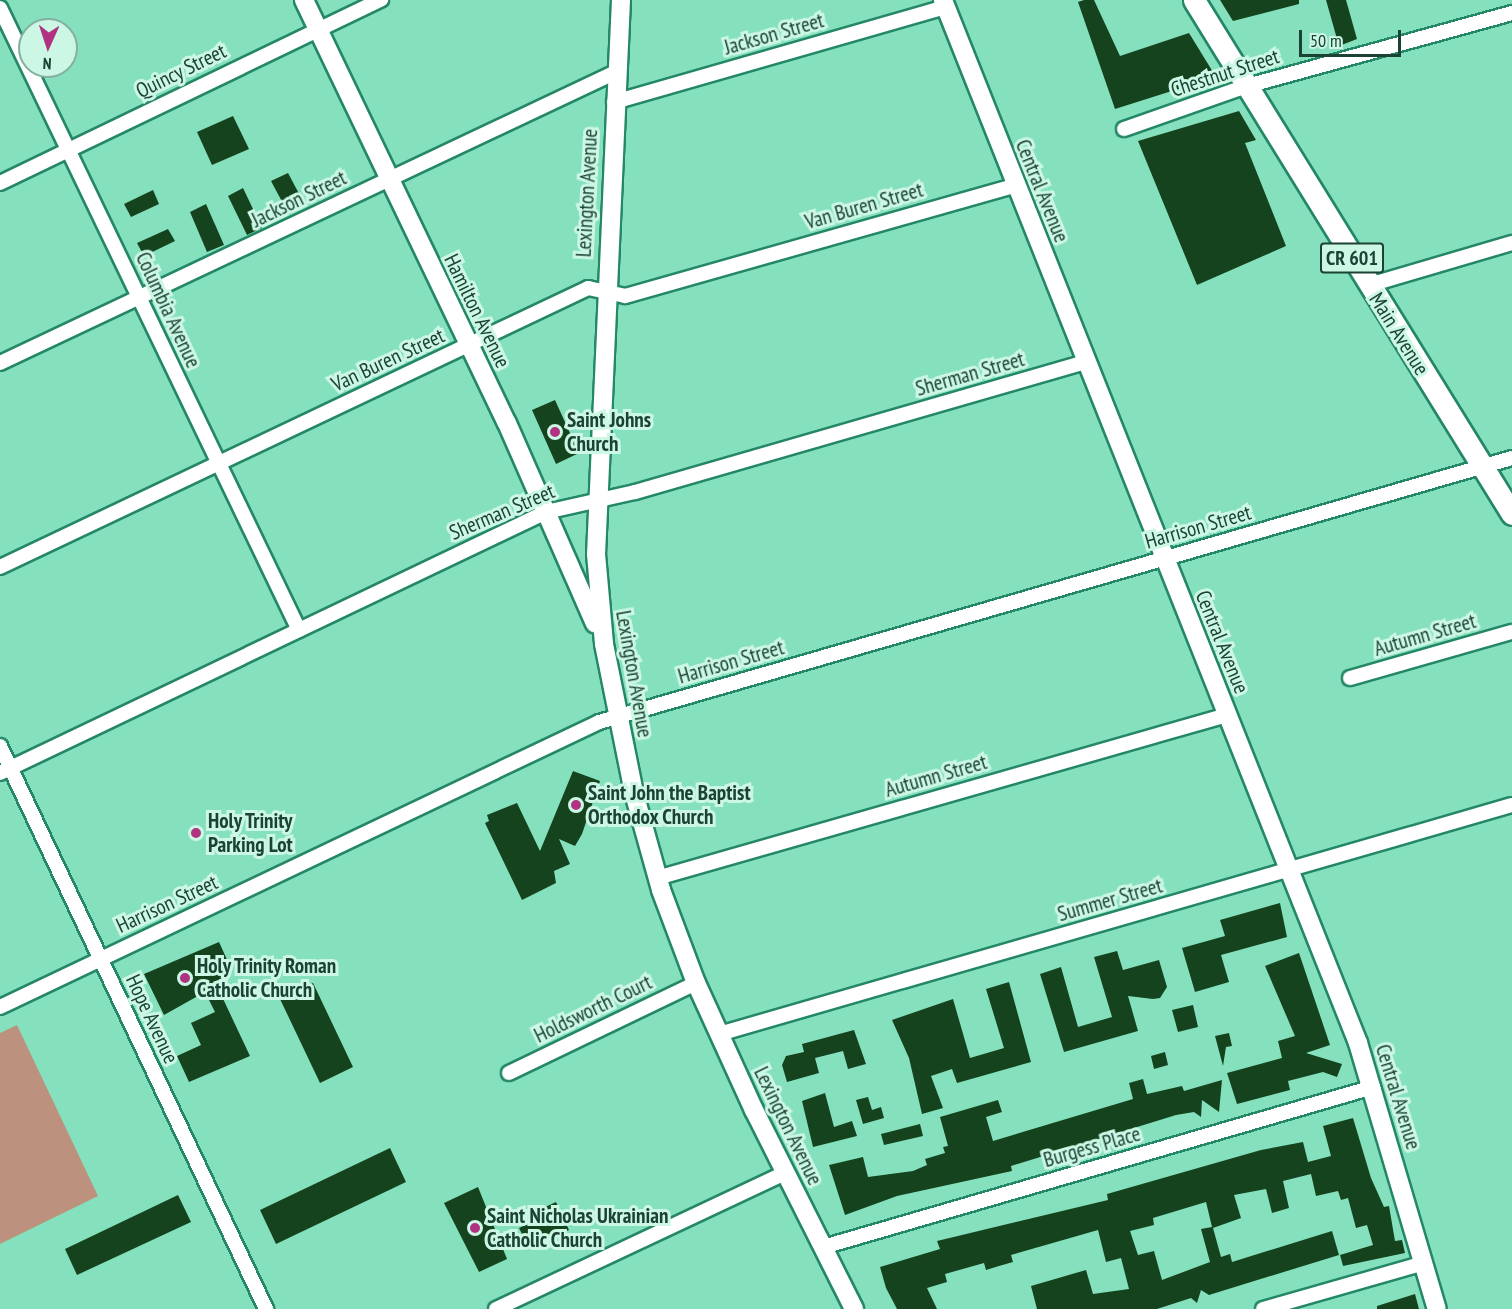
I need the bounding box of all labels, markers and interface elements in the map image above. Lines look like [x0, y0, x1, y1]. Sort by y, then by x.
street label: Jackson Street [721, 8, 827, 60]
north arrow [18, 18, 78, 78]
scale bar [1302, 18, 1404, 56]
text: 50 m [1310, 29, 1342, 52]
street label: Quincy Street [132, 38, 230, 104]
street label: Chestnut Street [1168, 44, 1282, 102]
text: N [42, 54, 52, 74]
street label: Lexington Avenue [571, 128, 603, 258]
street label: Central Avenue [1010, 136, 1074, 246]
street label: Jackson Street [247, 165, 351, 233]
street label: Van Buren Street [802, 177, 926, 235]
road number: CR 601 [1319, 241, 1385, 275]
street label: Columbia Avenue [130, 248, 206, 372]
street label: Hamilton Avenue [438, 250, 516, 372]
street label: Main Avenue [1364, 288, 1434, 380]
street label: Van Buren Street [328, 323, 448, 397]
street label: Sherman Street [913, 346, 1027, 402]
place label: Saint Johns Church [567, 407, 651, 457]
marker: Saint Johns Church [548, 425, 562, 439]
street label: Sherman Street [446, 479, 558, 545]
street label: Harrison Street [1142, 500, 1254, 554]
street label: Central Avenue [1190, 587, 1254, 697]
street label: Lexington Avenue [610, 608, 658, 740]
street label: Autumn Street [1371, 608, 1479, 662]
street label: Harrison Street [675, 635, 787, 689]
street label: Autumn Street [882, 749, 990, 803]
place label: Saint John the Baptist Orthodox Church [588, 780, 751, 830]
marker: Saint John the Baptist Orthodox Church [569, 798, 583, 812]
place label: Holy Trinity Parking Lot [208, 808, 294, 858]
marker: Holy Trinity Parking Lot [189, 826, 203, 840]
street label: Harrison Street [112, 870, 222, 938]
street label: Summer Street [1055, 873, 1165, 927]
place label: Holy Trinity Roman Catholic Church [197, 953, 338, 1003]
street label: Hope Avenue [120, 970, 184, 1068]
street label: Holdsworth Court [530, 970, 656, 1048]
marker: Holy Trinity Roman Catholic Church [178, 971, 192, 985]
street label: Central Avenue [1370, 1041, 1426, 1153]
street label: Lexington Avenue [748, 1062, 828, 1190]
street label: Burgess Place [1041, 1121, 1143, 1173]
place label: Saint Nicholas Ukrainian Catholic Church [487, 1203, 668, 1253]
marker: Saint Nicholas Ukrainian Catholic Church [468, 1221, 482, 1235]

